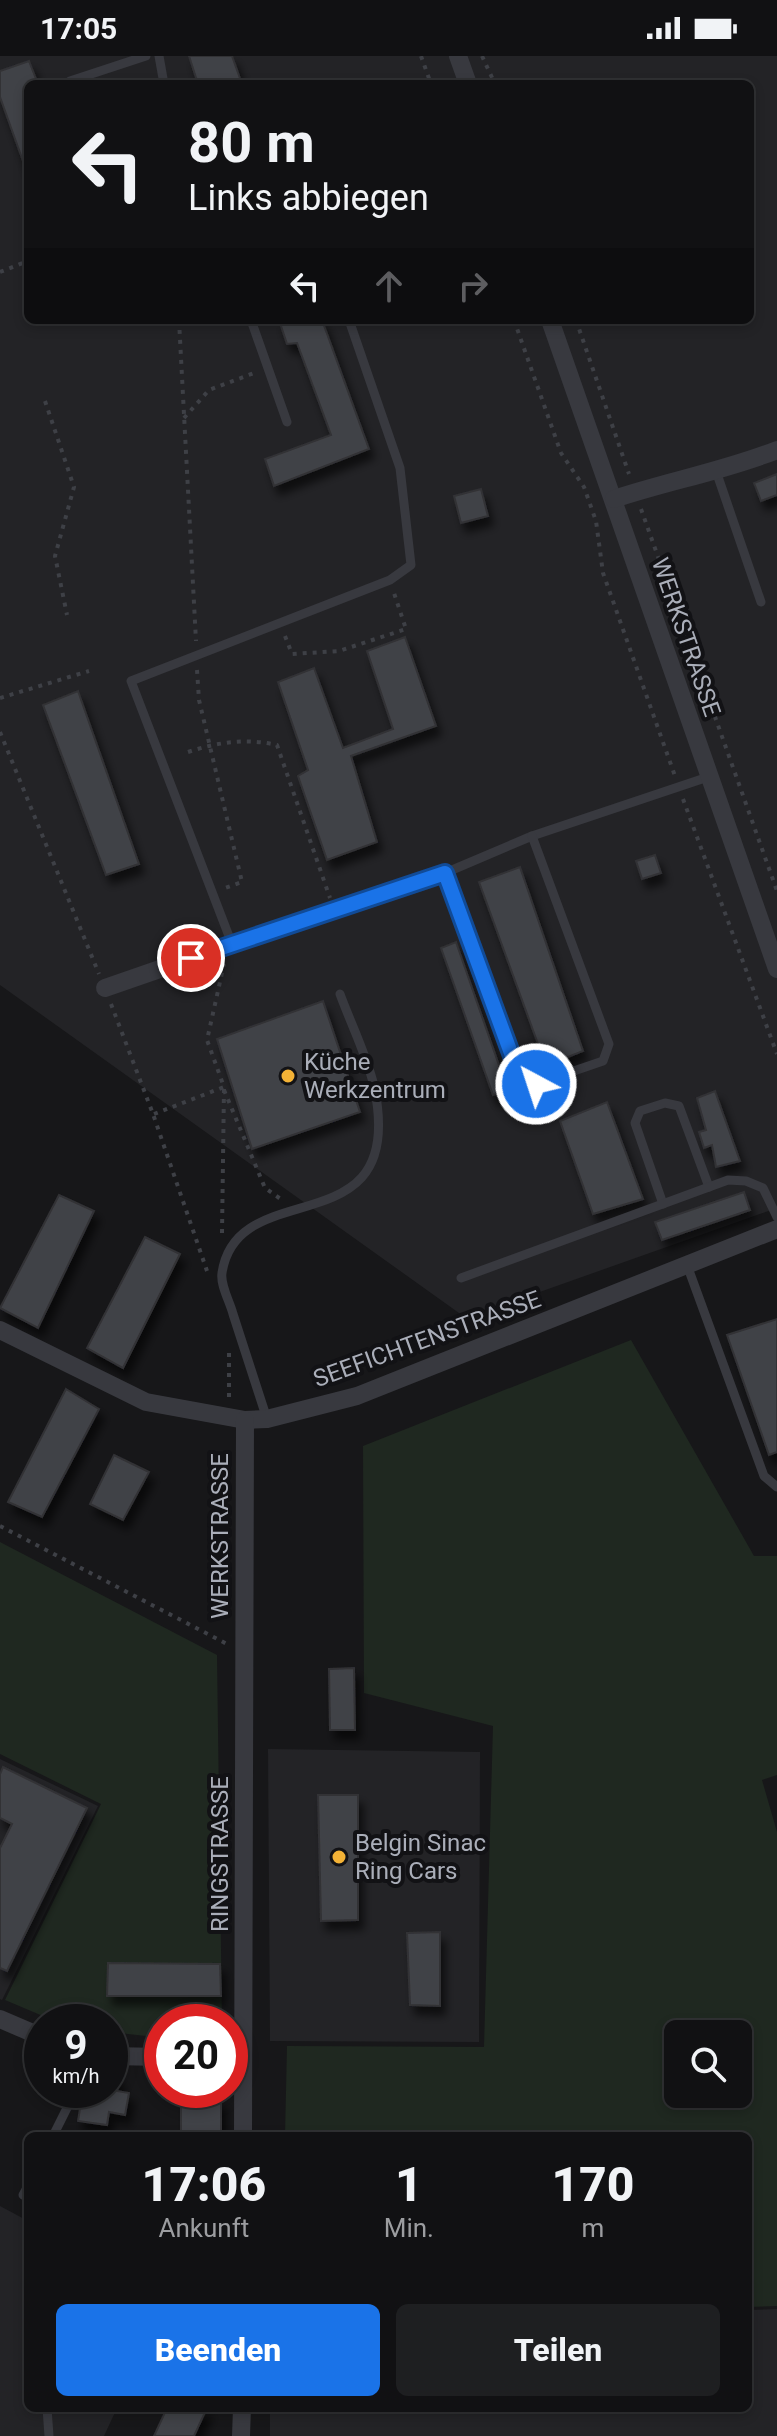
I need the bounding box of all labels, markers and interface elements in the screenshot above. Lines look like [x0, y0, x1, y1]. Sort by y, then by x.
text: 17:05 [40, 11, 117, 46]
text: 80 m [188, 110, 315, 176]
icon: left [56, 112, 160, 216]
text: Links abbiegen [188, 177, 429, 219]
icon: left [283, 264, 327, 308]
icon: ahead [367, 264, 411, 308]
icon: right [451, 264, 495, 308]
street label: WERKSTRASSE [646, 554, 726, 720]
pin [157, 924, 225, 992]
icon: arrive [169, 936, 213, 980]
position arrow [494, 1042, 578, 1126]
place label: Küche Werkzentrum [304, 1048, 446, 1104]
marker: Küche Werkzentrum [279, 1067, 297, 1085]
street label: SEEFICHTENSTRASSE [309, 1285, 545, 1393]
street label: WERKSTRASSE [206, 1453, 234, 1619]
street label: RINGSTRASSE [206, 1776, 234, 1932]
place label: Belgin Sinac Ring Cars [355, 1829, 486, 1885]
marker: Belgin Sinac Ring Cars [330, 1848, 348, 1866]
speed limit sign: 20 [144, 2004, 248, 2108]
map controls [664, 2020, 752, 2108]
button: search [664, 2020, 752, 2108]
text: 9 [65, 2022, 87, 2069]
text: km/h [53, 2064, 99, 2088]
text: 17:06 [142, 2156, 266, 2213]
text: 1 [395, 2156, 423, 2213]
text: 170 [551, 2156, 634, 2213]
text: Ankunft [158, 2213, 249, 2243]
text: Min. [384, 2213, 434, 2243]
text: m [582, 2213, 604, 2243]
button: Beenden [56, 2304, 380, 2396]
button: Teilen [396, 2304, 720, 2396]

